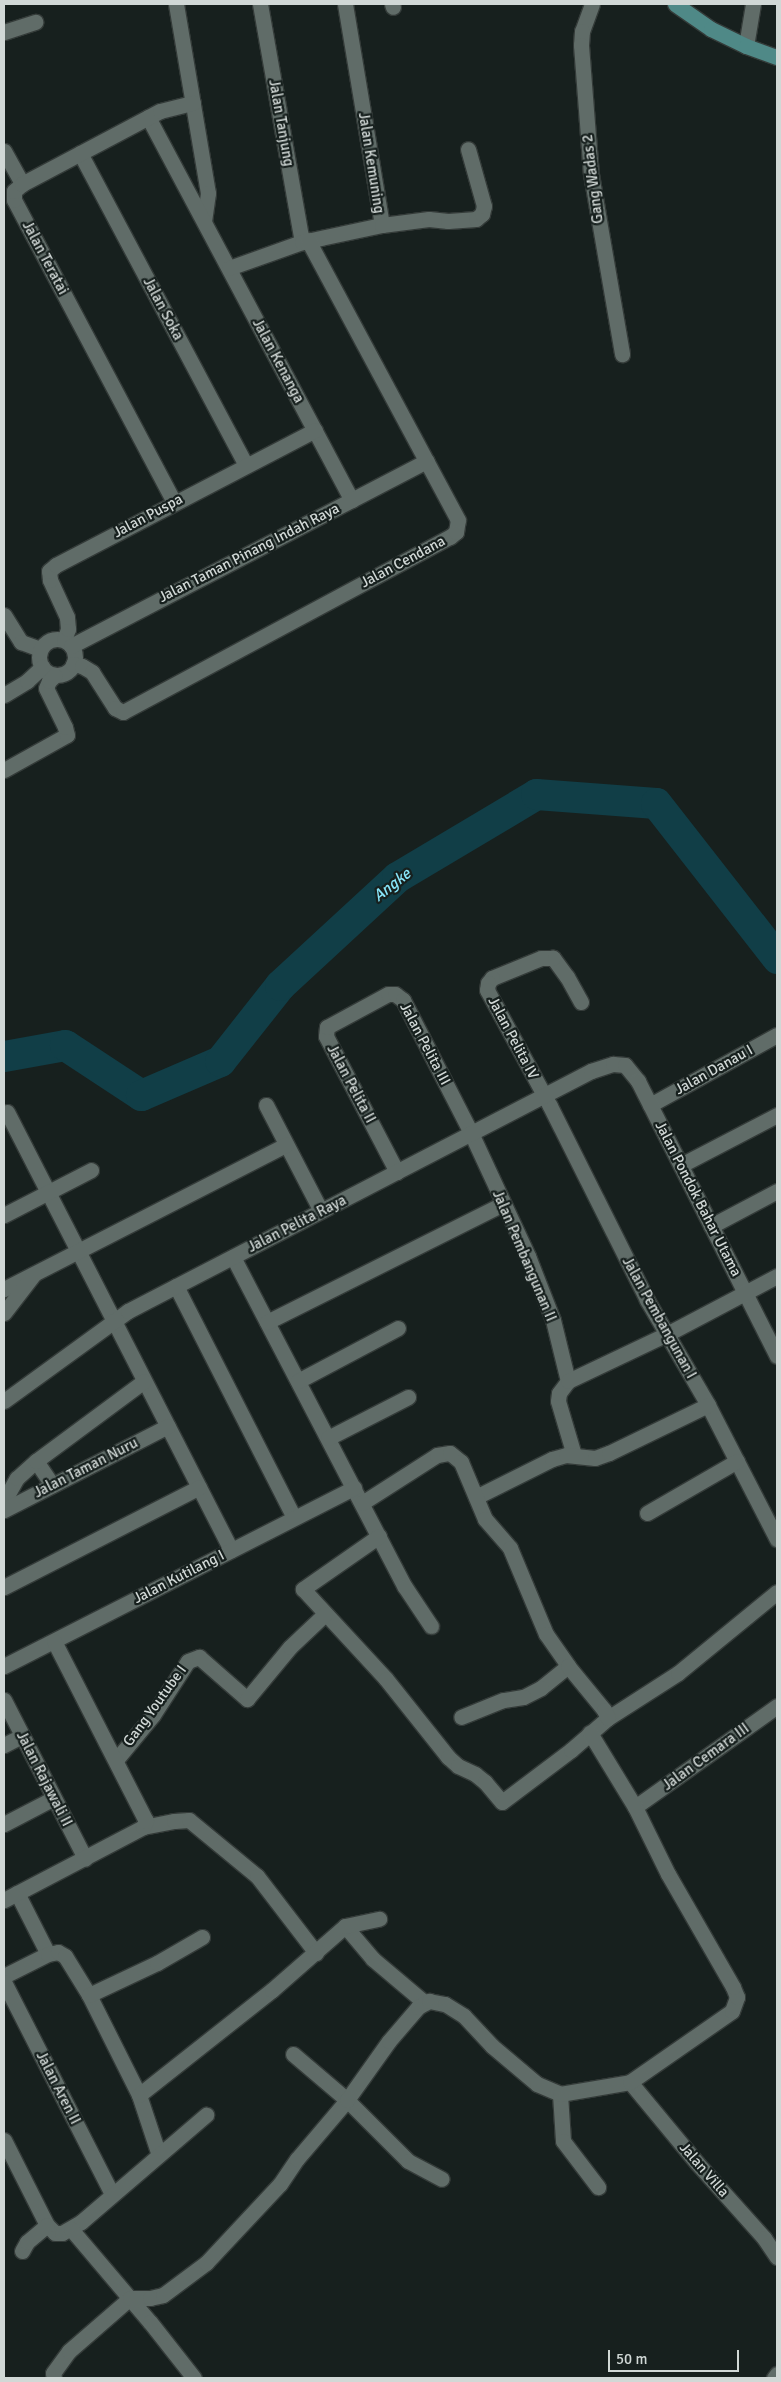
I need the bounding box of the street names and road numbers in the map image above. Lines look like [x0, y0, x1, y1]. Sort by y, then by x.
street label: Jalan Tanjung [264, 78, 298, 168]
street label: Jalan Kemuning [354, 111, 388, 215]
street label: Gang Wadas 2 [579, 133, 607, 225]
street label: Jalan Teratai [18, 218, 72, 298]
street label: Jalan Soka [139, 274, 187, 344]
street label: Jalan Kenanga [248, 316, 308, 406]
street label: Jalan Puspa [110, 490, 186, 542]
street label: Jalan Taman Pinang Indah Raya [156, 499, 342, 607]
street label: Jalan Cendana [358, 532, 448, 592]
street label: Jalan Pelita IV [484, 994, 542, 1082]
street label: Jalan Pelita III [396, 1000, 454, 1088]
street label: Jalan Danau I [672, 1041, 756, 1099]
street label: Jalan Pelita II [323, 1042, 379, 1126]
street label: Jalan Pondok Bahar Utama [651, 1118, 745, 1280]
street label: Jalan Pembangunan II [488, 1188, 560, 1324]
street label: Jalan Pelita Raya [245, 1191, 349, 1257]
street label: Jalan Pembangunan I [618, 1254, 700, 1382]
street label: Jalan Taman Nuru [31, 1434, 141, 1502]
street label: Jalan Kutilang I [131, 1546, 227, 1608]
street label: Gang Youtube I [120, 1662, 190, 1750]
street label: Jalan Cemara III [659, 1719, 753, 1795]
street label: Jalan Rajawali II [12, 1728, 76, 1830]
street label: Jalan Aren II [32, 2048, 84, 2128]
street label: Jalan Villa [675, 2139, 733, 2201]

